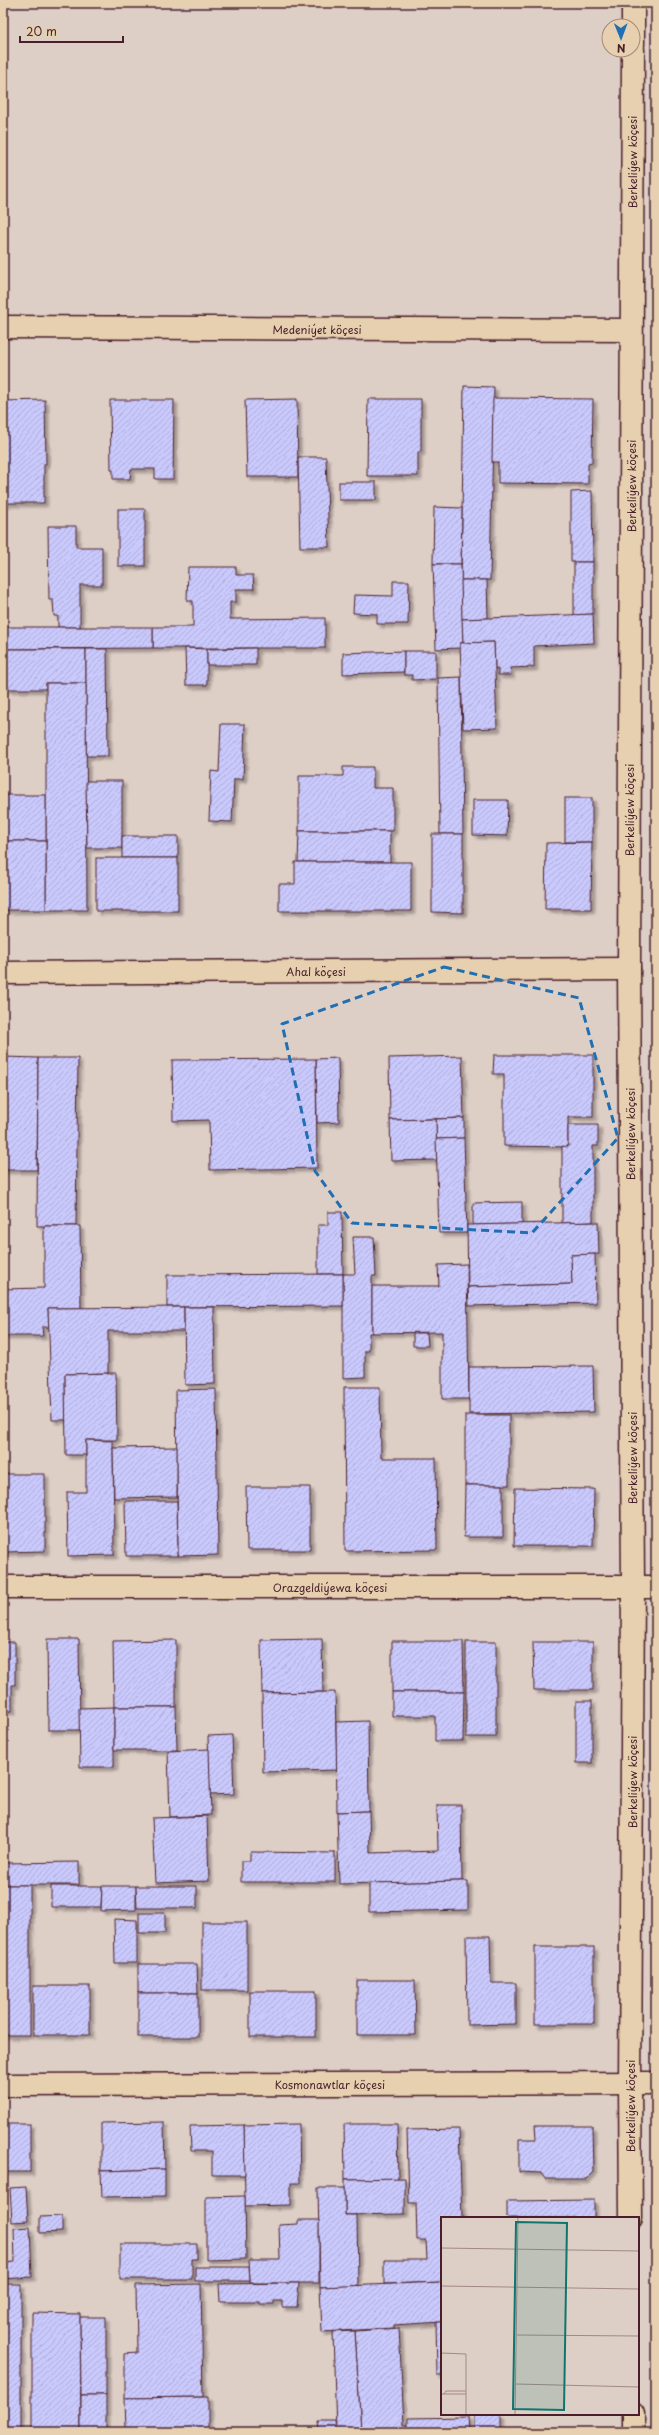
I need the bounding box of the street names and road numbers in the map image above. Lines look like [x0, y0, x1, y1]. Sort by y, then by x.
street label: Berkeliýew köçesi [624, 116, 641, 208]
street label: Medeniýet köçesi [272, 321, 362, 338]
street label: Berkeliýew köçesi [623, 440, 640, 532]
street label: Berkeliýew köçesi [621, 764, 638, 856]
street label: Ahal köçesi [286, 963, 346, 980]
street label: Berkeliýew köçesi [622, 1088, 639, 1180]
street label: Berkeliýew köçesi [624, 1412, 641, 1504]
street label: Orazgeldiýewa köçesi [273, 1579, 387, 1596]
street label: Berkeliýew köçesi [624, 1736, 641, 1828]
street label: Berkeliýew köçesi [622, 2060, 639, 2152]
street label: Kosmonawtlar köçesi [275, 2076, 385, 2093]

